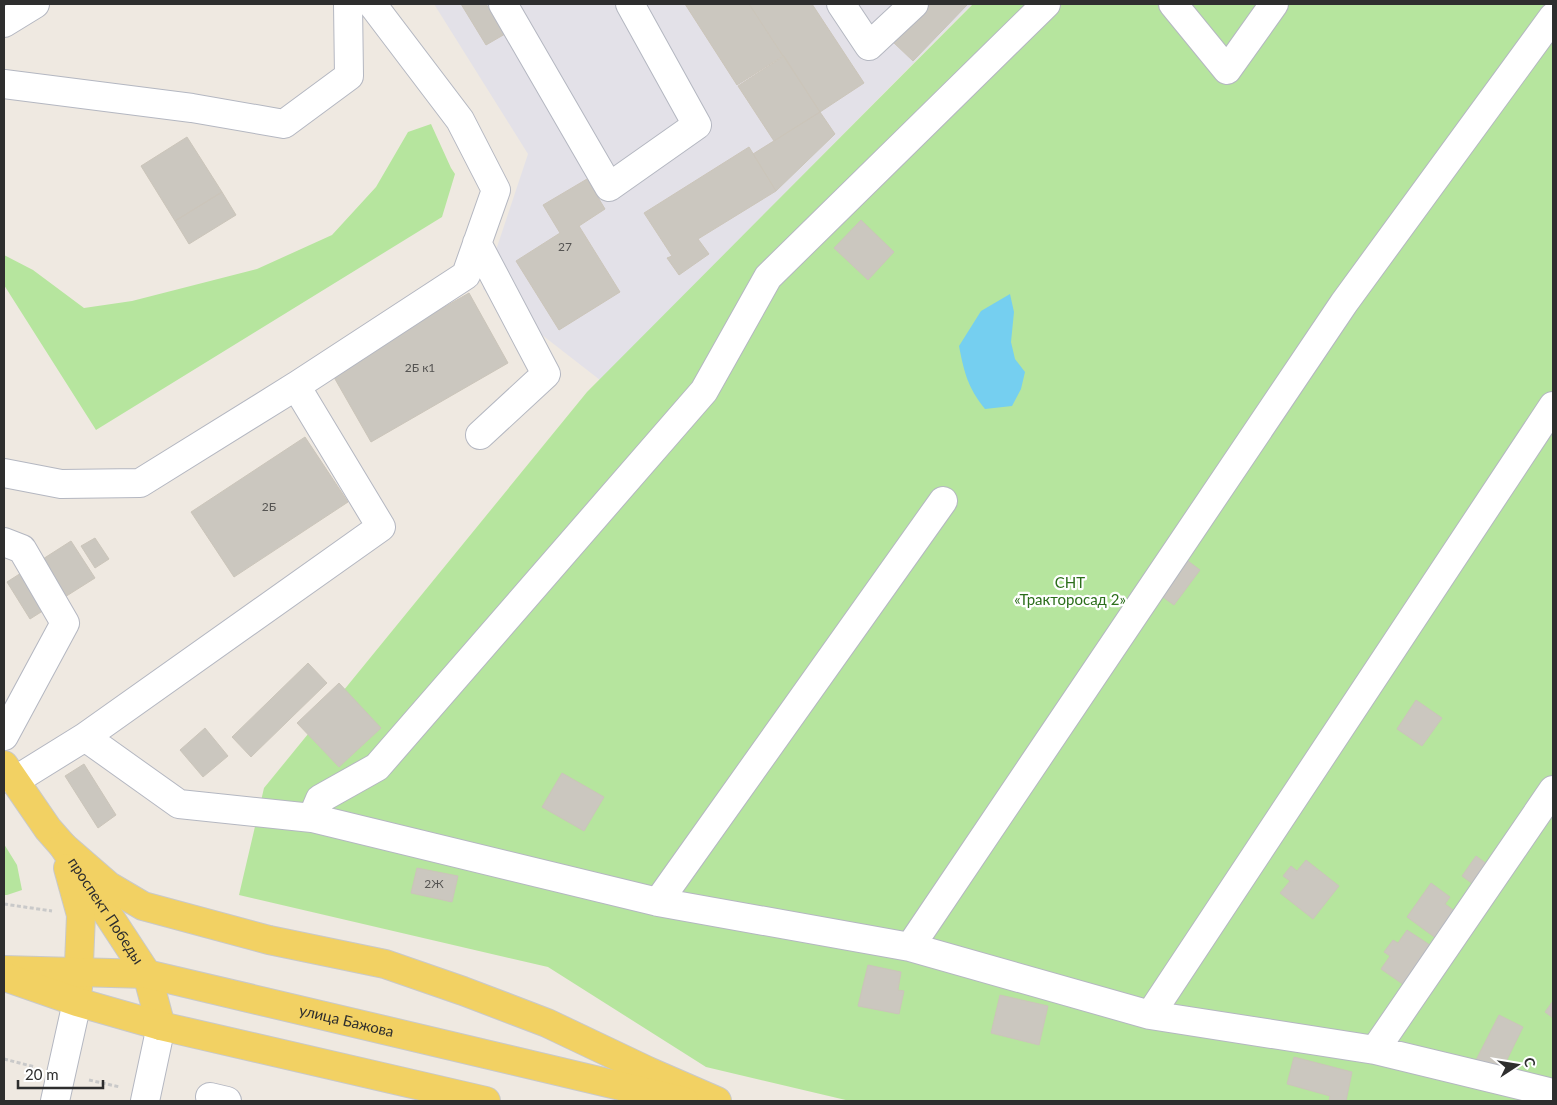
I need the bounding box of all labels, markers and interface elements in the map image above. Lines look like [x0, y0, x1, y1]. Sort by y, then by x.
house number: 27 [558, 239, 572, 254]
house number: 2Б к1 [405, 360, 435, 375]
house number: 2Б [262, 499, 276, 514]
park label: СНТ «Тракторосад 2» [1014, 573, 1126, 608]
street label: проспект Победы [65, 854, 148, 967]
house number: 2Ж [424, 876, 444, 891]
street label: улица Бажова [298, 1000, 396, 1040]
north arrow [1492, 1040, 1542, 1090]
text: С [1521, 1056, 1540, 1069]
scale bar [18, 1058, 102, 1090]
text: 20 m [25, 1065, 59, 1083]

